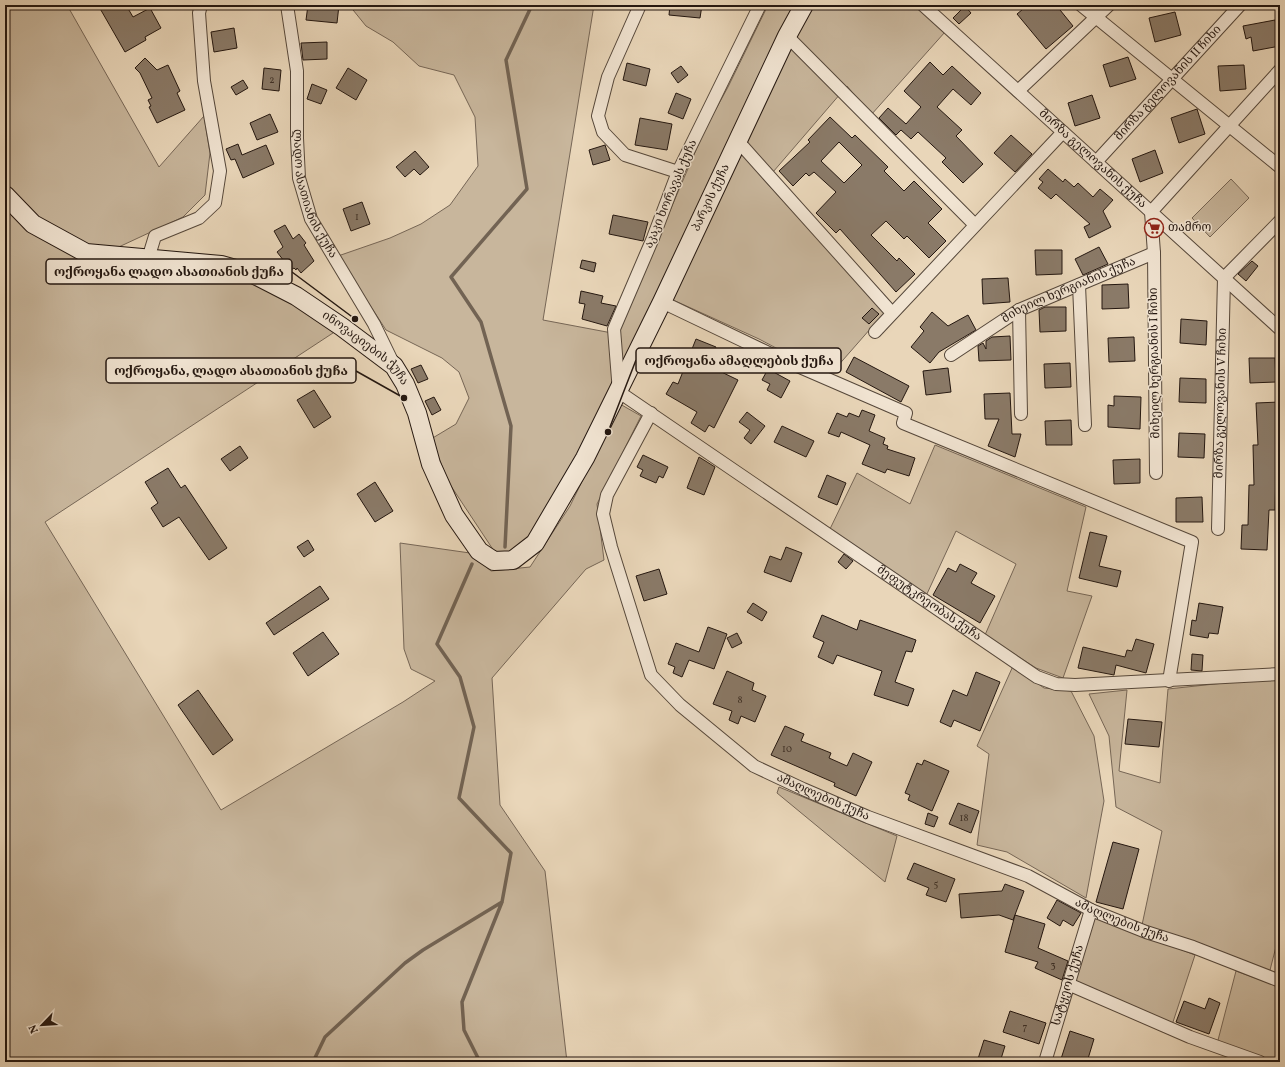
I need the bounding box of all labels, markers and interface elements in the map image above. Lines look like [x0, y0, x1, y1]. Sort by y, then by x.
street label: მირზა გელოვანის II ჩიხი [1111, 22, 1225, 144]
house number: 2 [269, 73, 275, 87]
street label: მირზა გელოვანის ქუჩა [1035, 106, 1150, 212]
street label: ლადო ასათიანის ქუჩა [289, 129, 341, 261]
street label: აკაკი ხორავას ქუჩა [641, 137, 701, 251]
street label: პარკის ქუჩა [688, 161, 734, 234]
house number: 1 [355, 210, 359, 224]
supermarket icon: თამრო [1143, 217, 1165, 239]
place label: თამრო [1168, 220, 1212, 236]
street label: მიხეილ ხერგიანის ქუჩა [999, 254, 1138, 327]
callout: ოქროყანა ლადო ასათიანის ქუჩა [46, 259, 292, 284]
text: ოქროყანა ლადო ასათიანის ქუჩა [54, 264, 284, 282]
street label: მიხეილ ხერგიანის I ჩიხი [1146, 287, 1164, 439]
street label: ინოვაციების ქუჩა [319, 308, 412, 388]
street label: მირზა გელოვანის V ჩიხი [1211, 327, 1231, 479]
callout: ოქროყანა ამაღლების ქუჩა [636, 348, 841, 373]
text: ოქროყანა ამაღლების ქუჩა [644, 353, 834, 371]
callout: ოქროყანა, ლადო ასათიანის ქუჩა [106, 358, 356, 383]
text: ოქროყანა, ლადო ასათიანის ქუჩა [114, 363, 348, 381]
street label: მეფუტკრეობას ქუჩა [873, 562, 985, 645]
house number: 8 [737, 693, 743, 707]
house number: 10 [782, 742, 792, 756]
street label: ამაღლების ქუჩა [774, 770, 872, 825]
house number: 18 [960, 811, 968, 825]
house number: 5 [934, 877, 939, 891]
street label: ამაღლების ქუჩა [1072, 895, 1171, 947]
street label: სატყეოს ქუჩა [1048, 943, 1088, 1028]
house number: 3 [1050, 958, 1056, 972]
north arrow [22, 1005, 62, 1045]
house number: 7 [1023, 1020, 1028, 1034]
text: N [26, 1022, 43, 1035]

